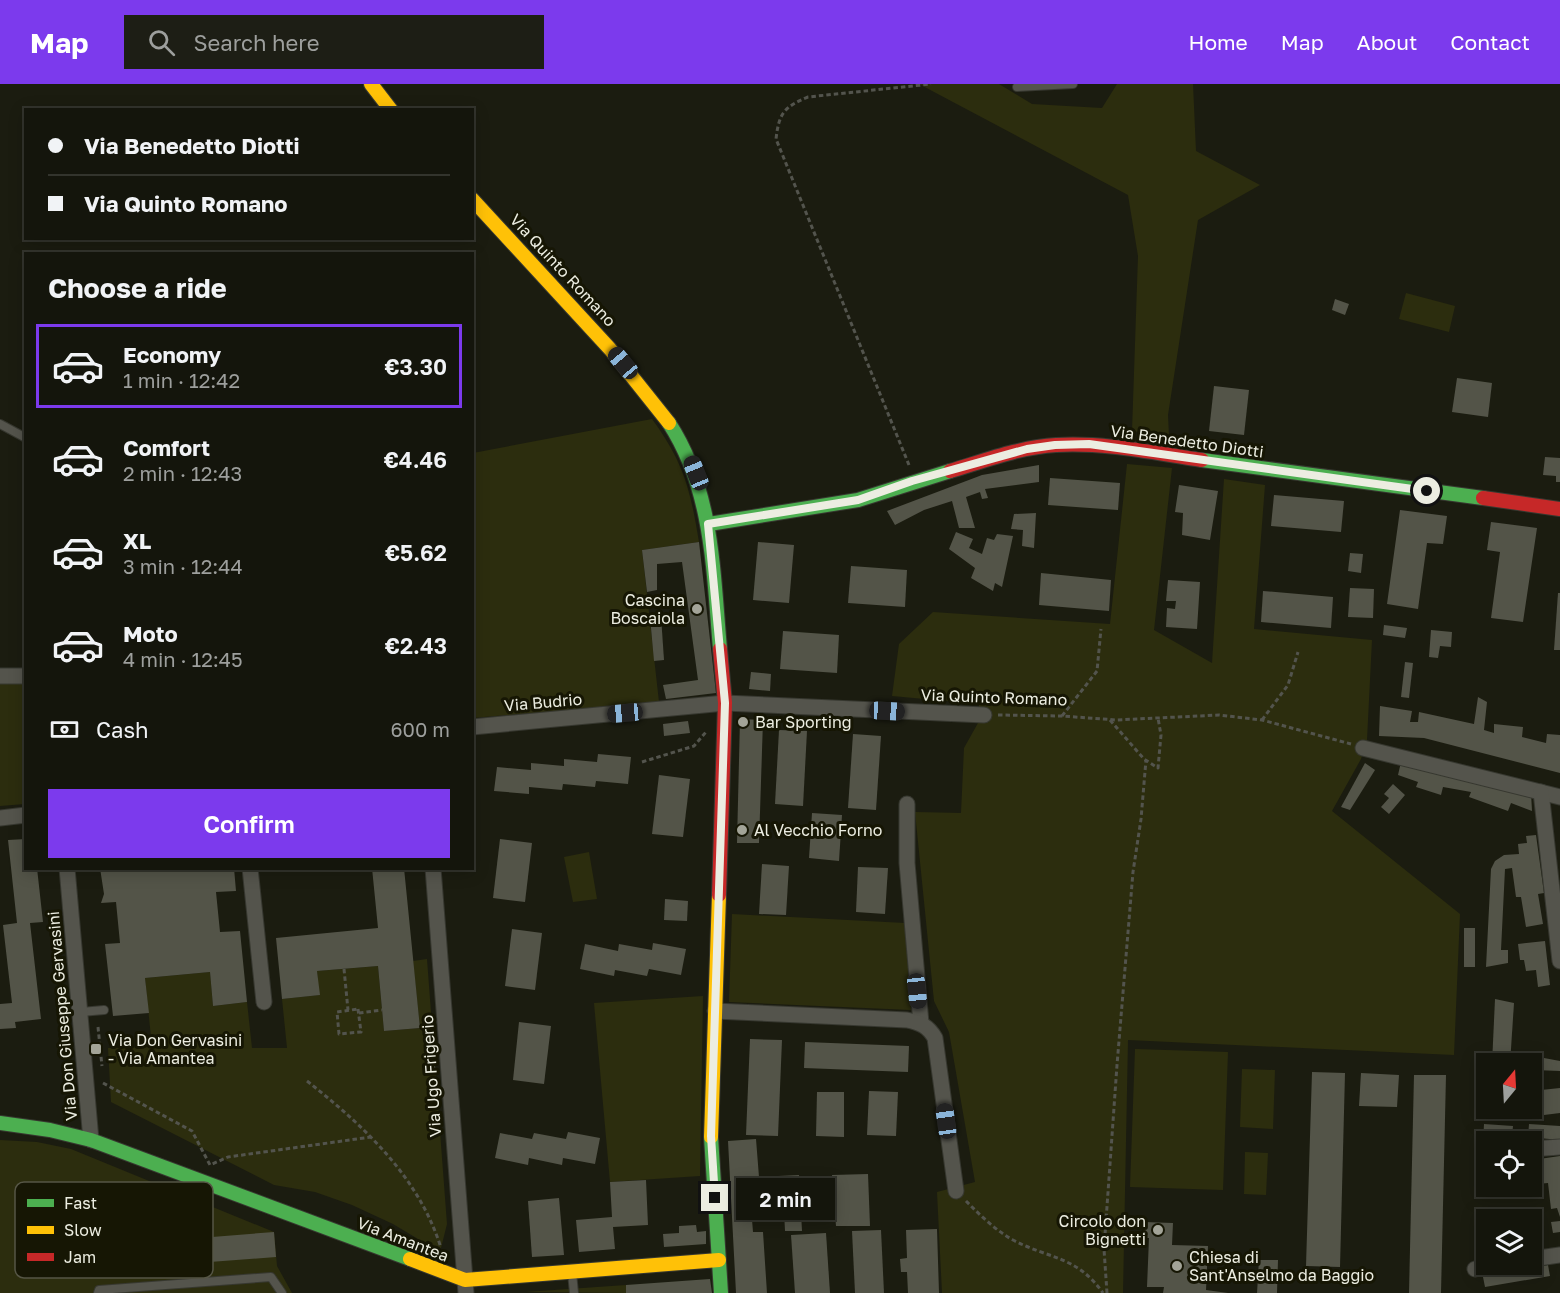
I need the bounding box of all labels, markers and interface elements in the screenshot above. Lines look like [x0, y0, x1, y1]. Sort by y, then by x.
search box [124, 15, 544, 69]
text: Map [30, 26, 88, 59]
icon: search [145, 26, 178, 59]
text: Search here [193, 29, 319, 56]
text: Home [1188, 29, 1248, 55]
text: Map [1281, 29, 1324, 55]
text: About [1357, 29, 1417, 55]
text: Contact [1450, 29, 1530, 55]
text: Via Benedetto Diotti [84, 132, 299, 159]
text: Via Quinto Romano [84, 190, 287, 217]
street label: Via Quinto Romano [506, 210, 620, 330]
text: Choose a ride [48, 272, 227, 304]
icon: car [51, 339, 105, 393]
text: Economy [123, 341, 221, 368]
car [605, 343, 641, 383]
text: €3.30 [384, 353, 447, 380]
text: 1 min · 12:42 [123, 368, 240, 392]
street label: Via Benedetto Diotti [1109, 420, 1265, 462]
icon: car [51, 432, 105, 486]
text: Comfort [123, 434, 210, 461]
text: €4.46 [384, 446, 447, 473]
car [681, 453, 711, 493]
text: 2 min · 12:43 [123, 461, 242, 485]
route start [1413, 477, 1440, 504]
icon: car [51, 525, 105, 579]
text: XL [123, 527, 151, 554]
text: €5.62 [385, 539, 447, 566]
text: 3 min · 12:44 [123, 554, 243, 578]
place label: Cascina Boscaiola [610, 590, 685, 628]
marker: Cascina Boscaiola [690, 602, 704, 616]
icon: car [51, 618, 105, 672]
text: Moto [123, 620, 178, 647]
text: €2.43 [385, 632, 447, 659]
text: 4 min · 12:45 [123, 647, 243, 671]
street label: Via Quinto Romano [920, 684, 1068, 710]
street label: Via Budrio [503, 689, 583, 715]
car [869, 701, 905, 721]
car [606, 702, 644, 724]
place label: Bar Sporting [755, 712, 852, 732]
icon: cash [48, 713, 81, 746]
marker: Bar Sporting [736, 715, 750, 729]
text: Cash [96, 716, 149, 743]
text: 600 m [390, 717, 450, 741]
button: Confirm [48, 789, 450, 858]
place label: Al Vecchio Forno [754, 820, 882, 840]
marker: Al Vecchio Forno [735, 823, 749, 837]
street label: Via Don Giuseppe Gervasini [43, 910, 81, 1122]
car [906, 972, 928, 1010]
street label: Via Ugo Frigerio [417, 1014, 445, 1138]
place label: Via Don Gervasini - Via Amantea [108, 1030, 242, 1068]
marker: Via Don Gervasini - Via Amantea [89, 1042, 103, 1056]
north arrow [1476, 1053, 1542, 1119]
map controls [1476, 1053, 1542, 1275]
car [935, 1102, 957, 1140]
button: locate [1476, 1131, 1542, 1197]
callout: 2 min [736, 1177, 835, 1219]
legend [15, 1182, 213, 1278]
route end [701, 1184, 728, 1211]
text: 2 min [760, 1187, 812, 1211]
text: Fast [64, 1193, 97, 1213]
button: layers [1476, 1209, 1542, 1275]
place label: Circolo don Bignetti [1059, 1211, 1146, 1249]
street label: Via Amantea [354, 1212, 452, 1266]
text: Slow [64, 1220, 102, 1240]
marker: Circolo don Bignetti [1151, 1223, 1165, 1237]
text: Jam [64, 1247, 96, 1267]
place label: Chiesa di Sant'Anselmo da Baggio [1189, 1247, 1374, 1285]
marker: Chiesa di Sant'Anselmo da Baggio [1170, 1259, 1184, 1273]

